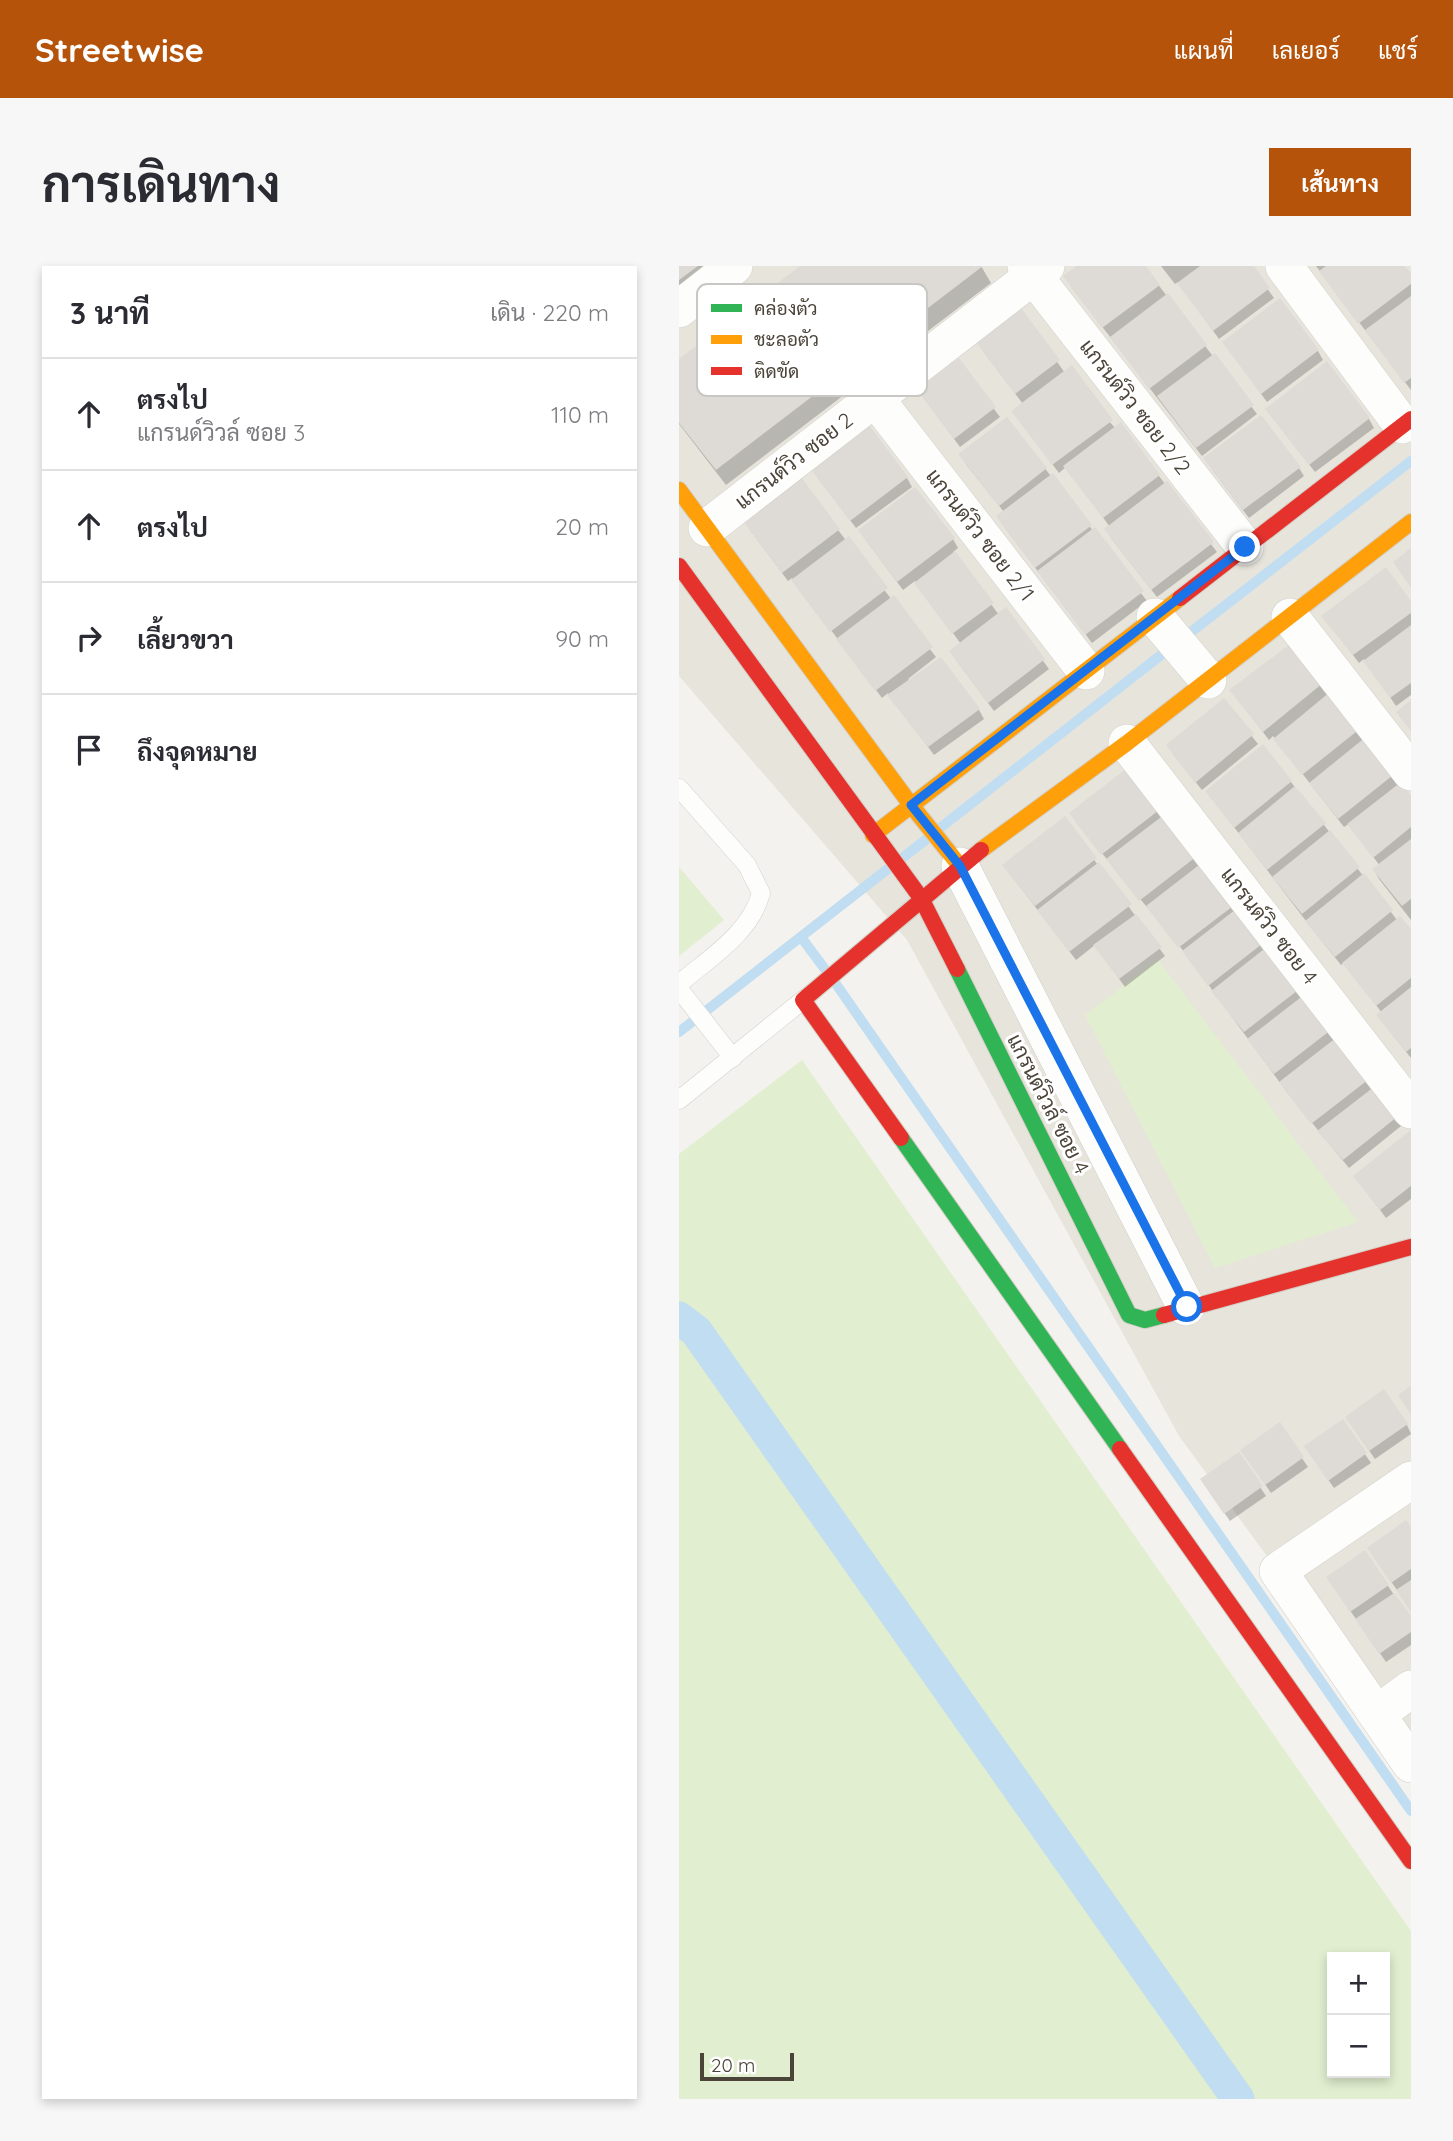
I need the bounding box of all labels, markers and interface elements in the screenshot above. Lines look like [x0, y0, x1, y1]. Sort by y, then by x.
text: Streetwise [35, 29, 204, 70]
text: แผนที่ [1174, 35, 1234, 65]
text: เลเยอร์ [1272, 35, 1340, 65]
text: แชร์ [1378, 35, 1418, 65]
button: เส้นทาง [1269, 148, 1411, 216]
text: การเดินทาง [42, 153, 280, 214]
legend [697, 284, 927, 396]
text: 3 นาที [70, 294, 150, 332]
text: คล่องตัว [754, 296, 818, 320]
text: เดิน · 220 m [490, 298, 609, 327]
text: ชะลอตัว [754, 327, 819, 351]
street label: แกรนด์วิว ซอย 2/2 [1075, 333, 1197, 479]
text: ติดขัด [754, 359, 799, 383]
text: ตรงไป [137, 383, 208, 416]
icon: ahead [70, 395, 108, 433]
text: 110 m [551, 400, 609, 429]
street label: แกรนด์วิว ซอย 2 [729, 406, 857, 514]
text: แกรนด์วิวล์ ซอย 3 [137, 418, 305, 447]
street label: แกรนด์วิว ซอย 2/1 [921, 463, 1041, 606]
icon: ahead [70, 507, 108, 545]
text: ตรงไป [137, 511, 208, 544]
text: 20 m [555, 512, 609, 541]
route end [1229, 531, 1260, 562]
icon: right [70, 619, 108, 657]
text: เลี้ยวขวา [137, 623, 234, 656]
text: 90 m [555, 624, 609, 653]
icon: arrive [70, 731, 108, 769]
text: ถึงจุดหมาย [137, 735, 258, 768]
street label: แกรนด์วิว ซอย 4 [1216, 862, 1324, 989]
street label: แกรนด์วิวล์ ซอย 4 [1002, 1029, 1095, 1178]
route start [1171, 1291, 1202, 1322]
map controls [1327, 1952, 1390, 2078]
button: + [1327, 1952, 1390, 2015]
button: − [1327, 2015, 1390, 2078]
scale bar [700, 2050, 795, 2082]
text: 20 m [711, 2053, 755, 2077]

